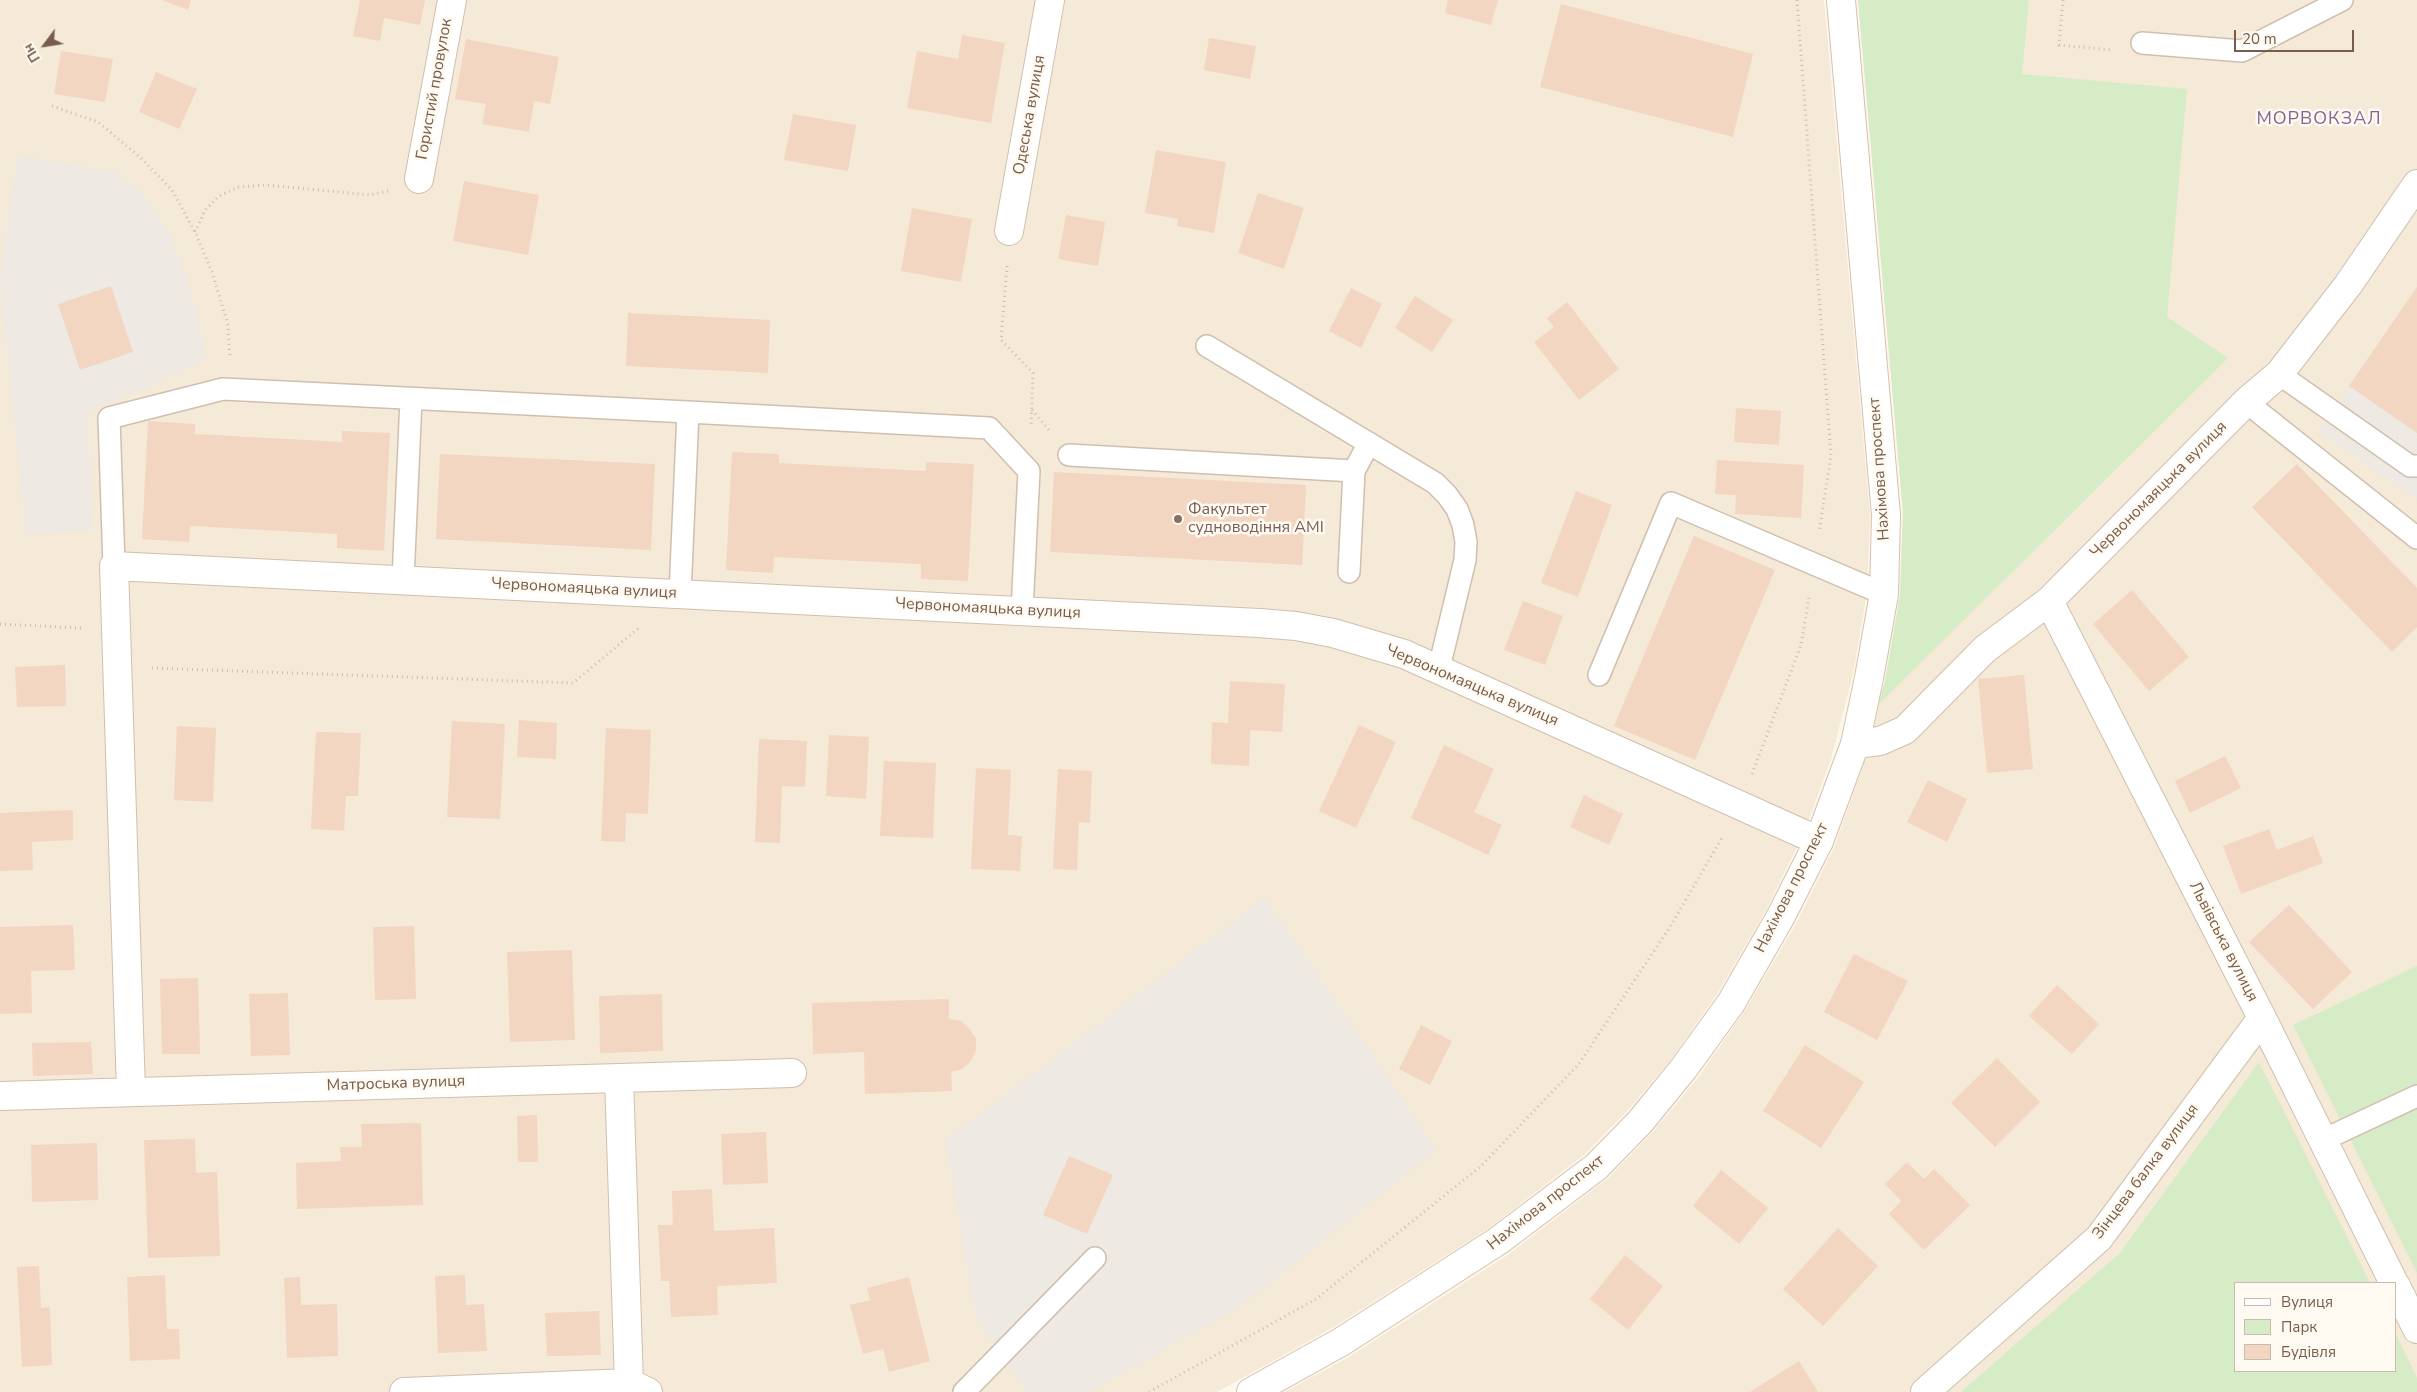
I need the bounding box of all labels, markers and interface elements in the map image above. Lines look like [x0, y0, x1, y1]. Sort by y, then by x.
street label: Гористий провулок [413, 17, 457, 161]
north arrow [20, 20, 70, 70]
scale bar [2237, 20, 2357, 52]
text: 20 m [2242, 29, 2277, 49]
text: Пн [19, 40, 45, 66]
street label: Одеська вулиця [1010, 54, 1050, 176]
district label: МОРВОКЗАЛ [2255, 109, 2383, 131]
street label: Нахімова проспект [1865, 397, 1895, 541]
street label: Червономаяцька вулиця [2087, 418, 2231, 562]
place label: Факультет судноводіння АМІ [1188, 500, 1324, 538]
marker: Факультет судноводіння АМІ [1172, 513, 1184, 525]
street label: Червономаяцька вулиця [491, 575, 677, 603]
street label: Червономаяцька вулиця [895, 595, 1081, 623]
street label: Червономаяцька вулиця [1383, 641, 1561, 731]
street label: Нахімова проспект [1751, 820, 1833, 956]
street label: Львівська вулиця [2184, 879, 2262, 1005]
street label: Матроська вулиця [326, 1072, 466, 1096]
street label: Зінцева балка вулиця [2089, 1100, 2203, 1244]
street label: Нахімова проспект [1484, 1151, 1608, 1255]
legend [2234, 1282, 2397, 1372]
text: Вулиця [2281, 1292, 2333, 1312]
text: Парк [2281, 1317, 2317, 1337]
text: Будівля [2281, 1342, 2336, 1362]

